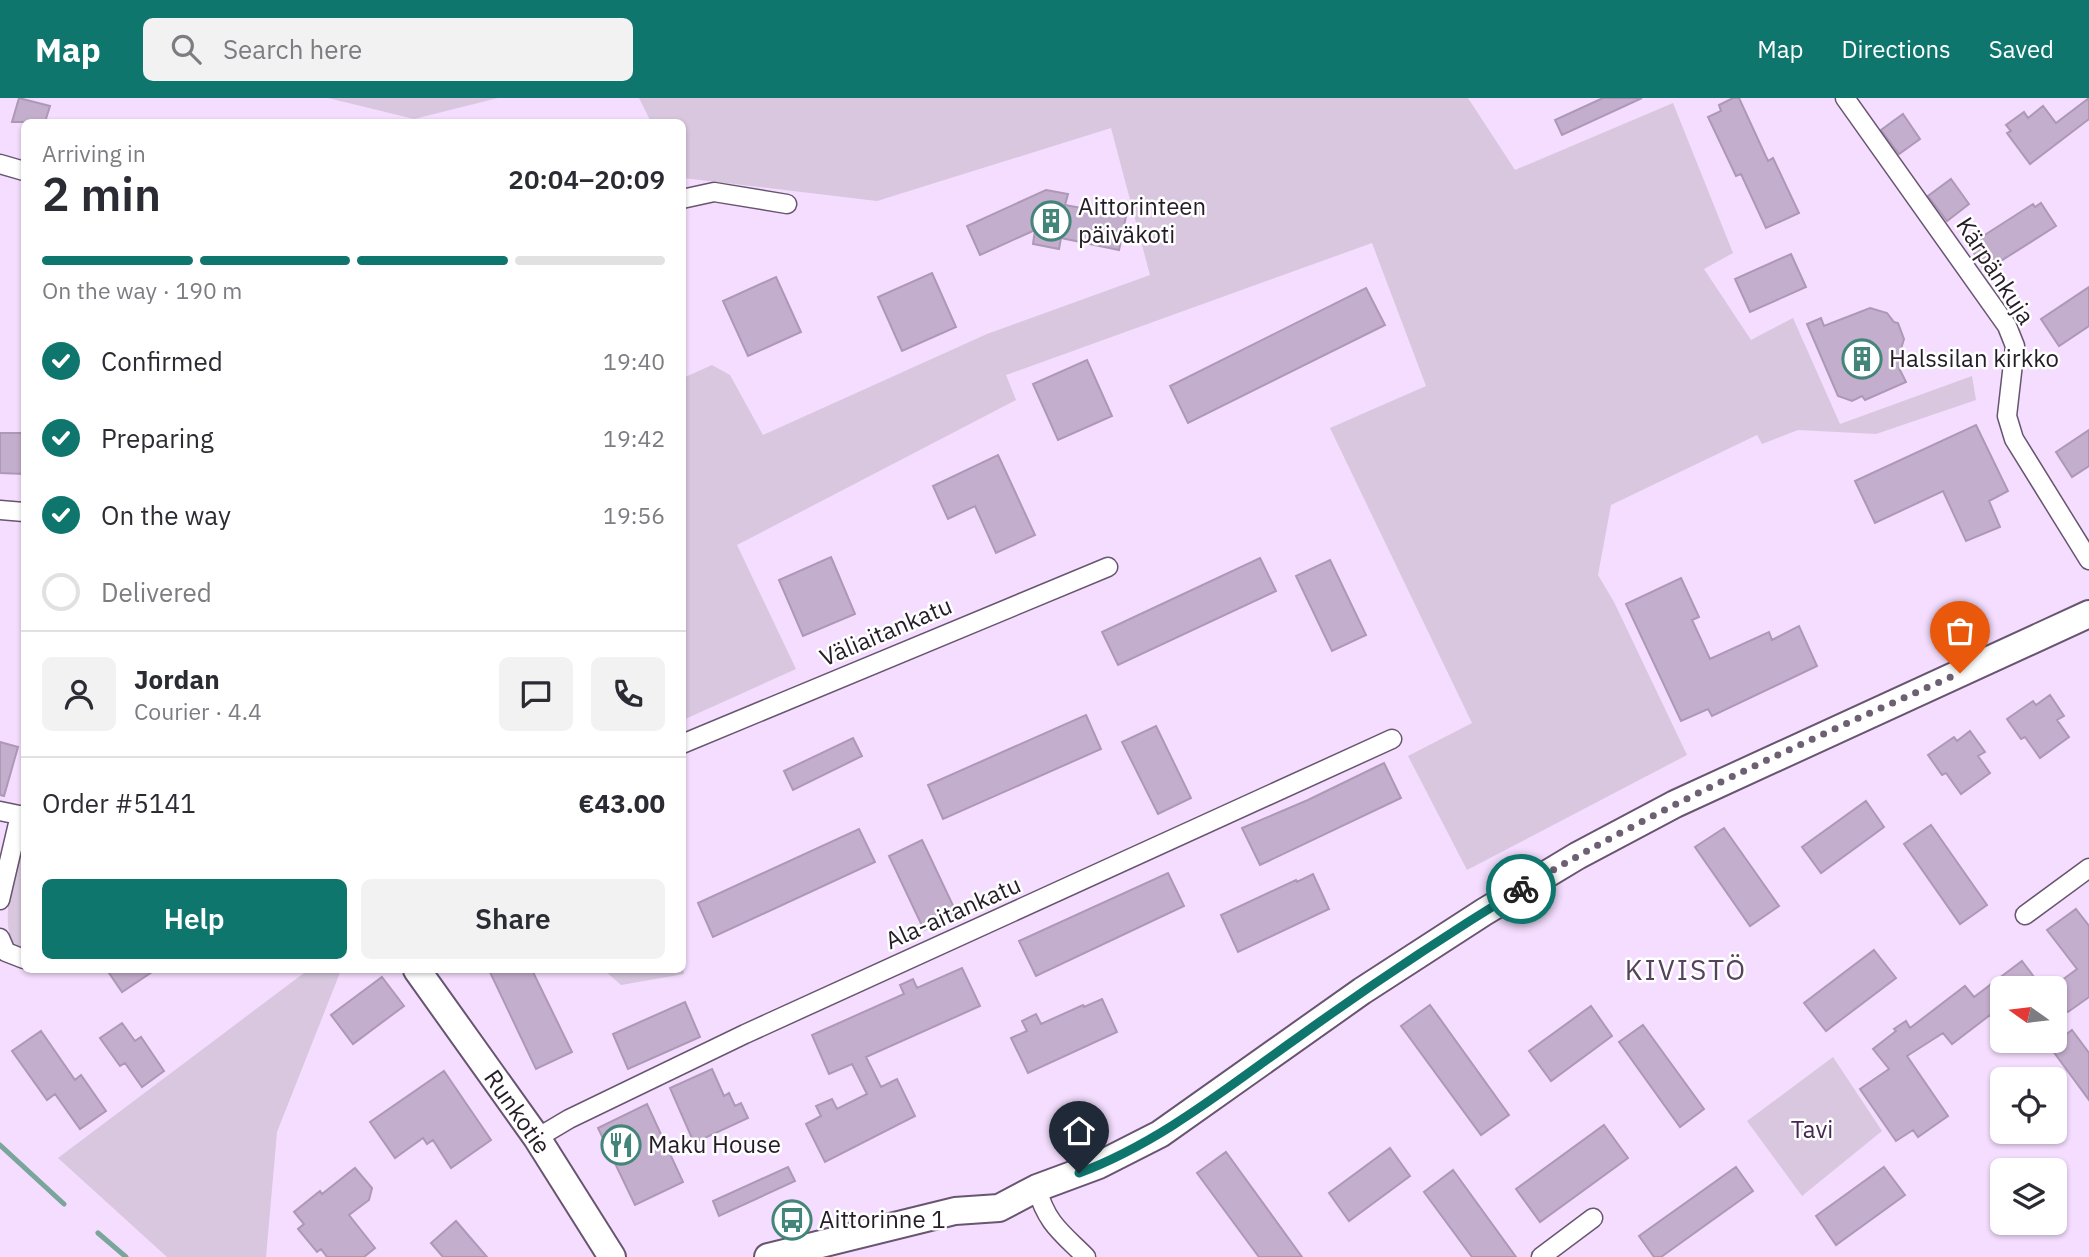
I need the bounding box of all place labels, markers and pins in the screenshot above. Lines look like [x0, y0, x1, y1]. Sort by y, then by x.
place label: Aittorinteen päiväkoti [1078, 190, 1206, 250]
building icon: Aittorinteen päiväkoti [1030, 200, 1072, 242]
building icon: Halssilan kirkko [1841, 338, 1883, 380]
place label: Halssilan kirkko [1889, 342, 2059, 374]
pin [1930, 601, 1990, 673]
pin [1049, 1101, 1109, 1173]
restaurant icon: Maku House [600, 1124, 642, 1166]
place label: Maku House [648, 1128, 781, 1160]
bus stop icon: Aittorinne 1 [771, 1199, 813, 1241]
place label: Aittorinne 1 [819, 1203, 946, 1235]

